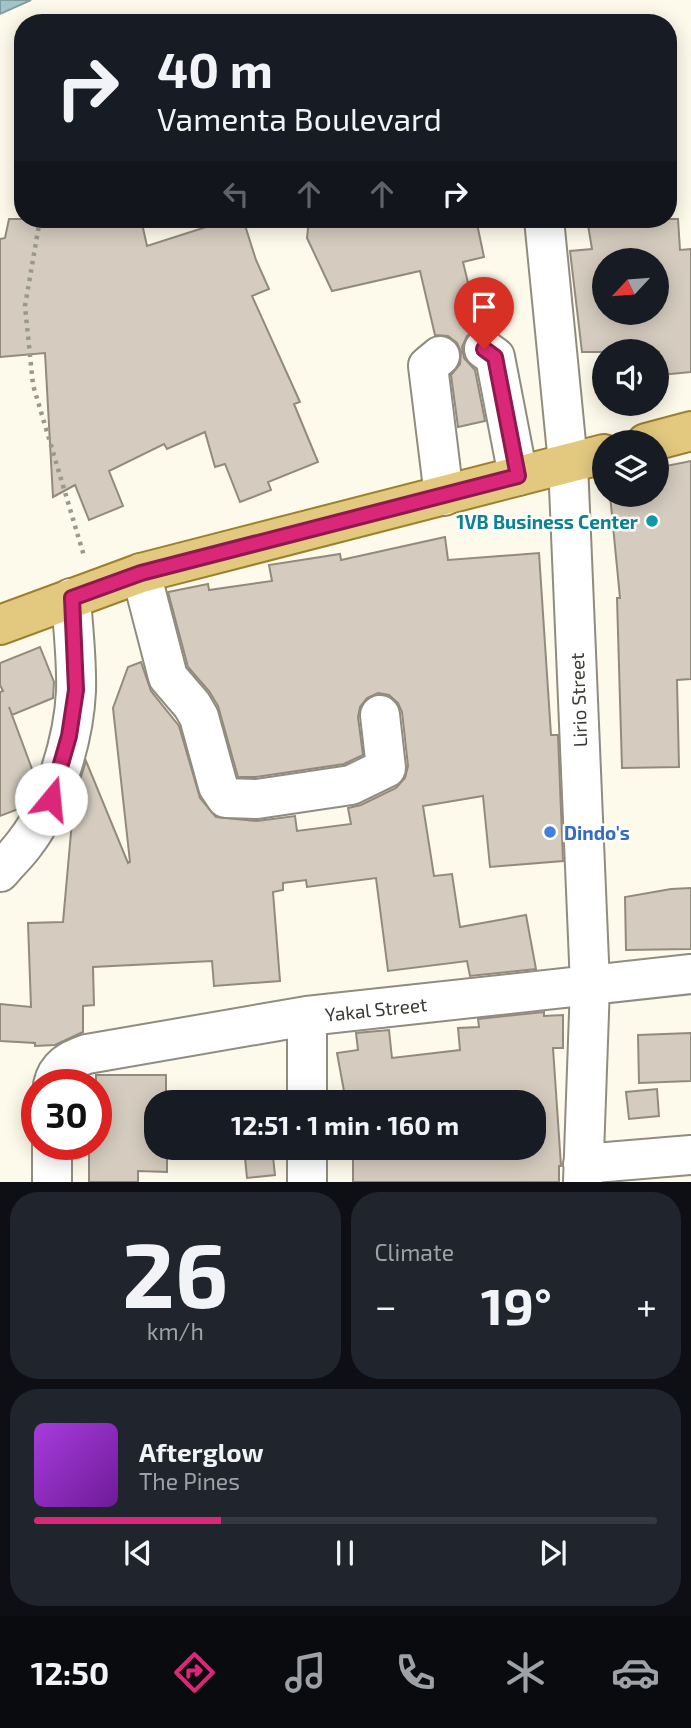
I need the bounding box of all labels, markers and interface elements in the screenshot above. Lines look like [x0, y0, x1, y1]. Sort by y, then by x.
text: 40 m [157, 39, 273, 98]
icon: right [42, 42, 133, 133]
text: Vamenta Boulevard [157, 99, 442, 137]
icon: left [217, 175, 255, 213]
icon: ahead [290, 175, 328, 213]
icon: ahead [363, 175, 401, 213]
icon: right [436, 175, 474, 213]
north arrow [592, 248, 668, 326]
map controls [592, 248, 669, 507]
pin [454, 277, 514, 349]
icon: arrive [465, 288, 503, 326]
button: sound [592, 339, 669, 416]
button: layers [592, 430, 669, 507]
place label: 1VB Business Center [456, 510, 638, 533]
marker: 1VB Business Center [644, 513, 660, 529]
street label: Lirio Street [565, 652, 591, 748]
position arrow [14, 762, 88, 836]
place label: Dindo's [564, 821, 630, 844]
marker: Dindo's [542, 824, 558, 840]
street label: Yakal Street [324, 992, 428, 1026]
speed limit sign: 30 [21, 1069, 112, 1160]
text: 12:51 · 1 min · 160 m [231, 1109, 459, 1140]
text: 26 [122, 1217, 229, 1326]
text: Climate [375, 1238, 454, 1266]
text: 19° [481, 1273, 552, 1335]
text: − [375, 1282, 397, 1328]
text: + [636, 1282, 657, 1328]
text: km/h [147, 1317, 204, 1345]
text: Afterglow [139, 1436, 264, 1467]
text: The Pines [139, 1467, 240, 1495]
icon: previous [119, 1534, 157, 1572]
icon: pause [326, 1534, 364, 1572]
icon: next [534, 1534, 572, 1572]
icon: directions [170, 1648, 219, 1697]
icon: music [281, 1648, 330, 1697]
icon: phone [391, 1648, 440, 1697]
icon: climate [501, 1648, 550, 1697]
icon: car [611, 1648, 660, 1697]
text: 12:50 [31, 1653, 109, 1691]

